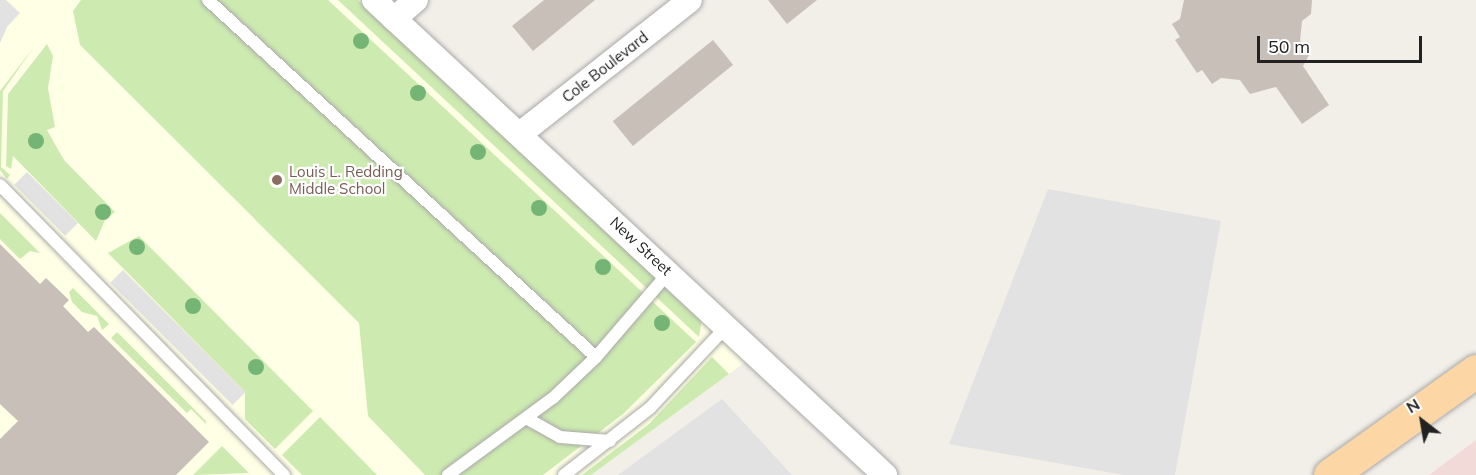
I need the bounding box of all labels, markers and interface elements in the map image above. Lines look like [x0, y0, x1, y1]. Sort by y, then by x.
scale bar [1260, 24, 1425, 62]
street label: Cole Boulevard [558, 28, 652, 106]
text: 50 m [1268, 35, 1310, 58]
place label: Louis L. Redding Middle School [289, 162, 403, 197]
marker: Louis L. Redding Middle School [270, 173, 284, 187]
street label: New Street [606, 213, 676, 279]
north arrow [1392, 391, 1452, 451]
text: N [1402, 394, 1423, 417]

